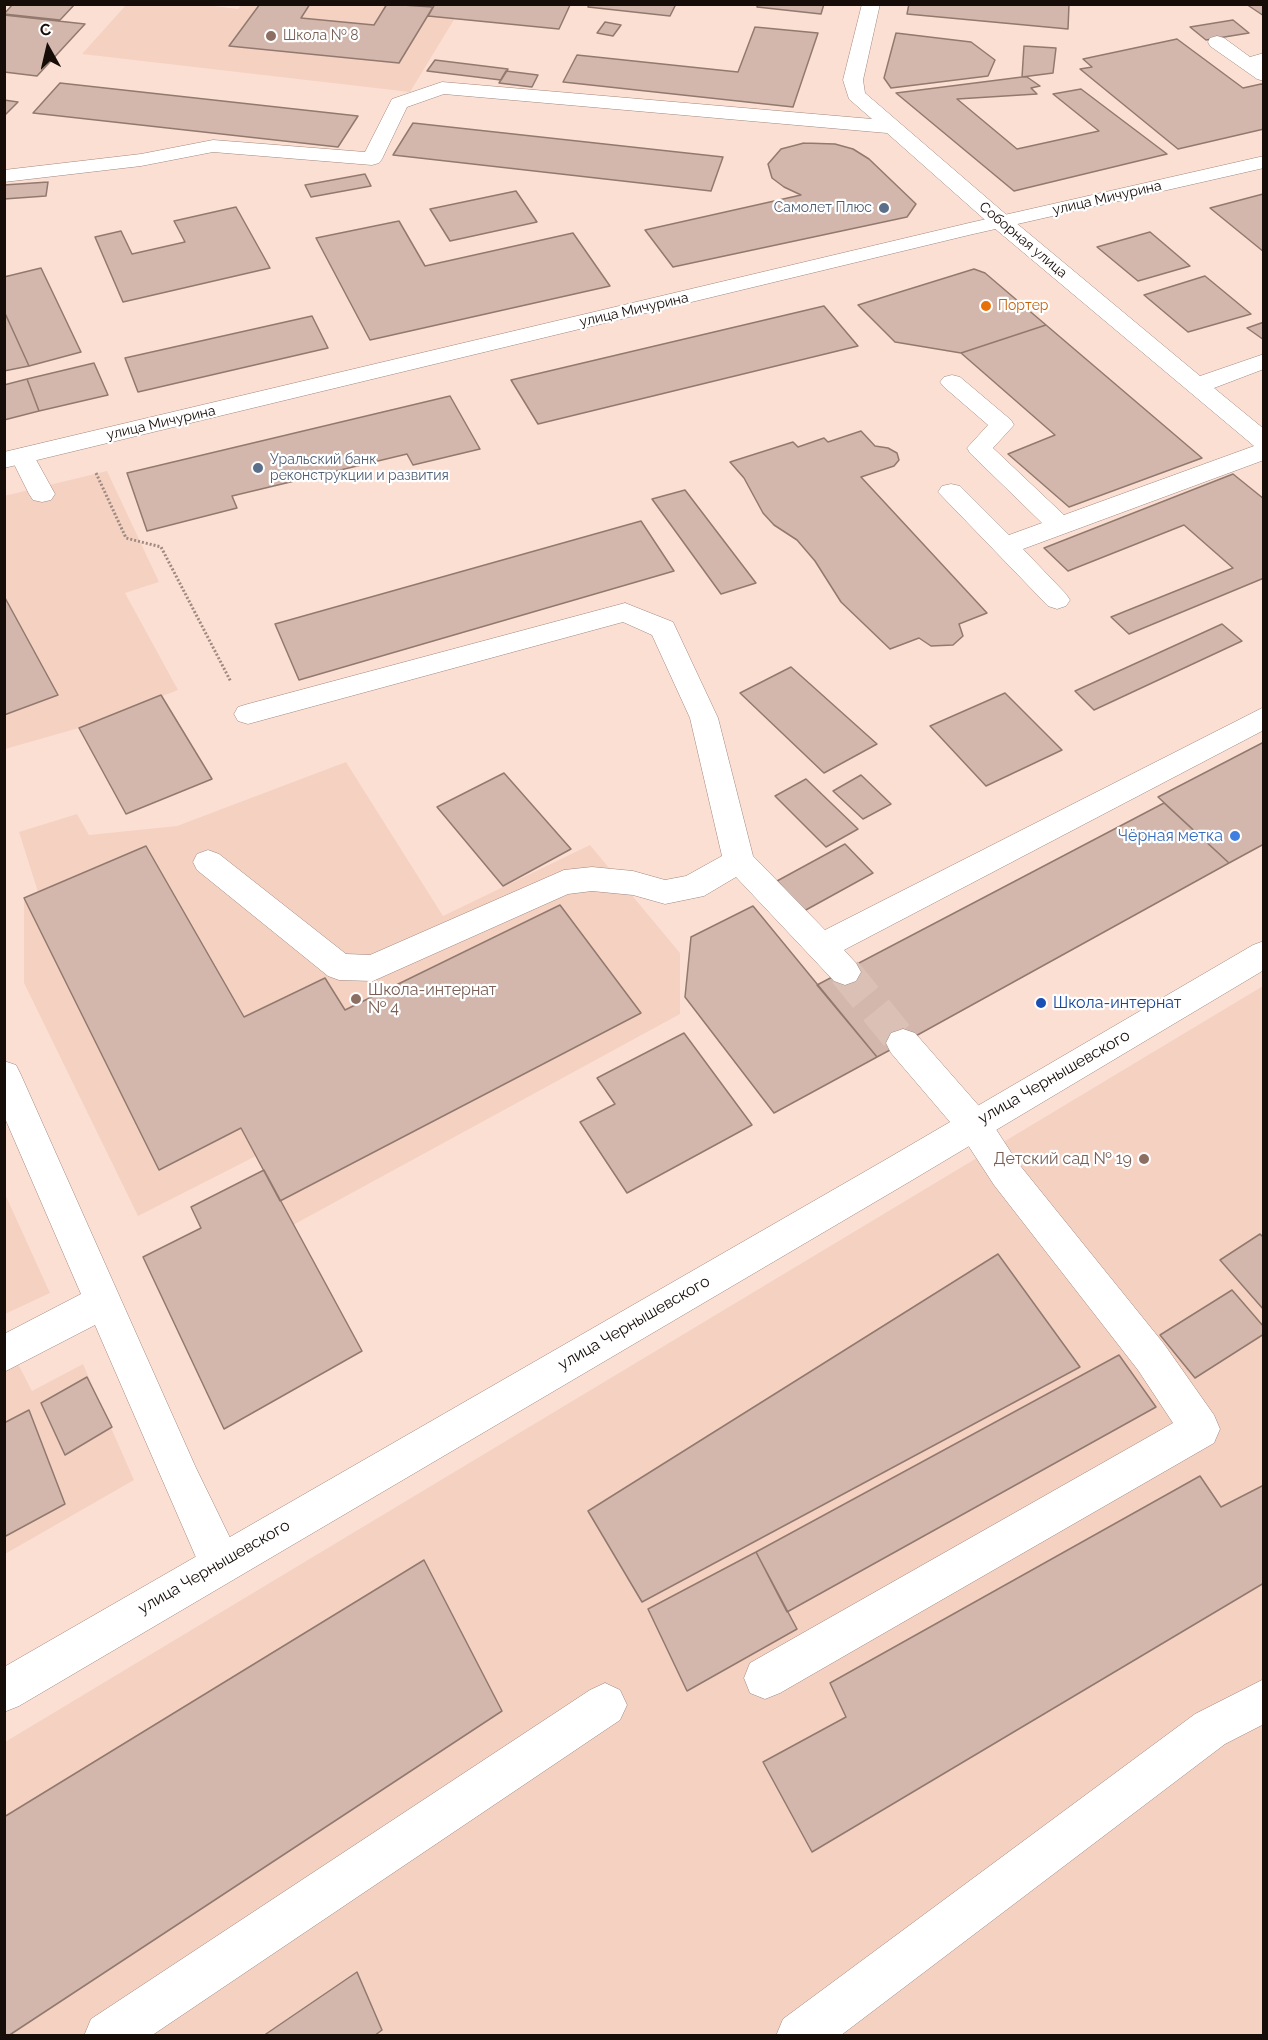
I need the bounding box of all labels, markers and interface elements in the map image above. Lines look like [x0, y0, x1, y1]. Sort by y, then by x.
north arrow [18, 18, 78, 78]
text: С [39, 20, 52, 40]
place label: Школа № 8 [283, 28, 359, 44]
marker: Школа № 8 [264, 29, 278, 43]
street label: улица Мичурина [1051, 177, 1163, 219]
street label: Соборная улица [976, 198, 1070, 282]
place label: Самолет Плюс [774, 200, 872, 216]
marker: Самолет Плюс [877, 201, 891, 215]
street label: улица Мичурина [578, 289, 690, 331]
place label: Портер [998, 298, 1048, 314]
marker: Портер [979, 299, 993, 313]
street label: улица Мичурина [105, 402, 217, 444]
place label: Уральский банк реконструкции и развития [270, 452, 449, 484]
marker: Уральский банк реконструкции и развития [251, 461, 265, 475]
place label: Чёрная метка [1118, 826, 1223, 846]
marker: Чёрная метка [1228, 829, 1242, 843]
place label: Школа-интернат № 4 [368, 980, 496, 1018]
marker: Школа-интернат № 4 [349, 992, 363, 1006]
place label: Школа-интернат [1053, 993, 1181, 1013]
marker: Школа-интернат [1034, 996, 1048, 1010]
street label: улица Чернышевского [975, 1026, 1133, 1128]
place label: Детский сад № 19 [993, 1149, 1132, 1169]
marker: Детский сад № 19 [1137, 1152, 1151, 1166]
street label: улица Чернышевского [555, 1272, 713, 1374]
street label: улица Чернышевского [135, 1516, 293, 1618]

